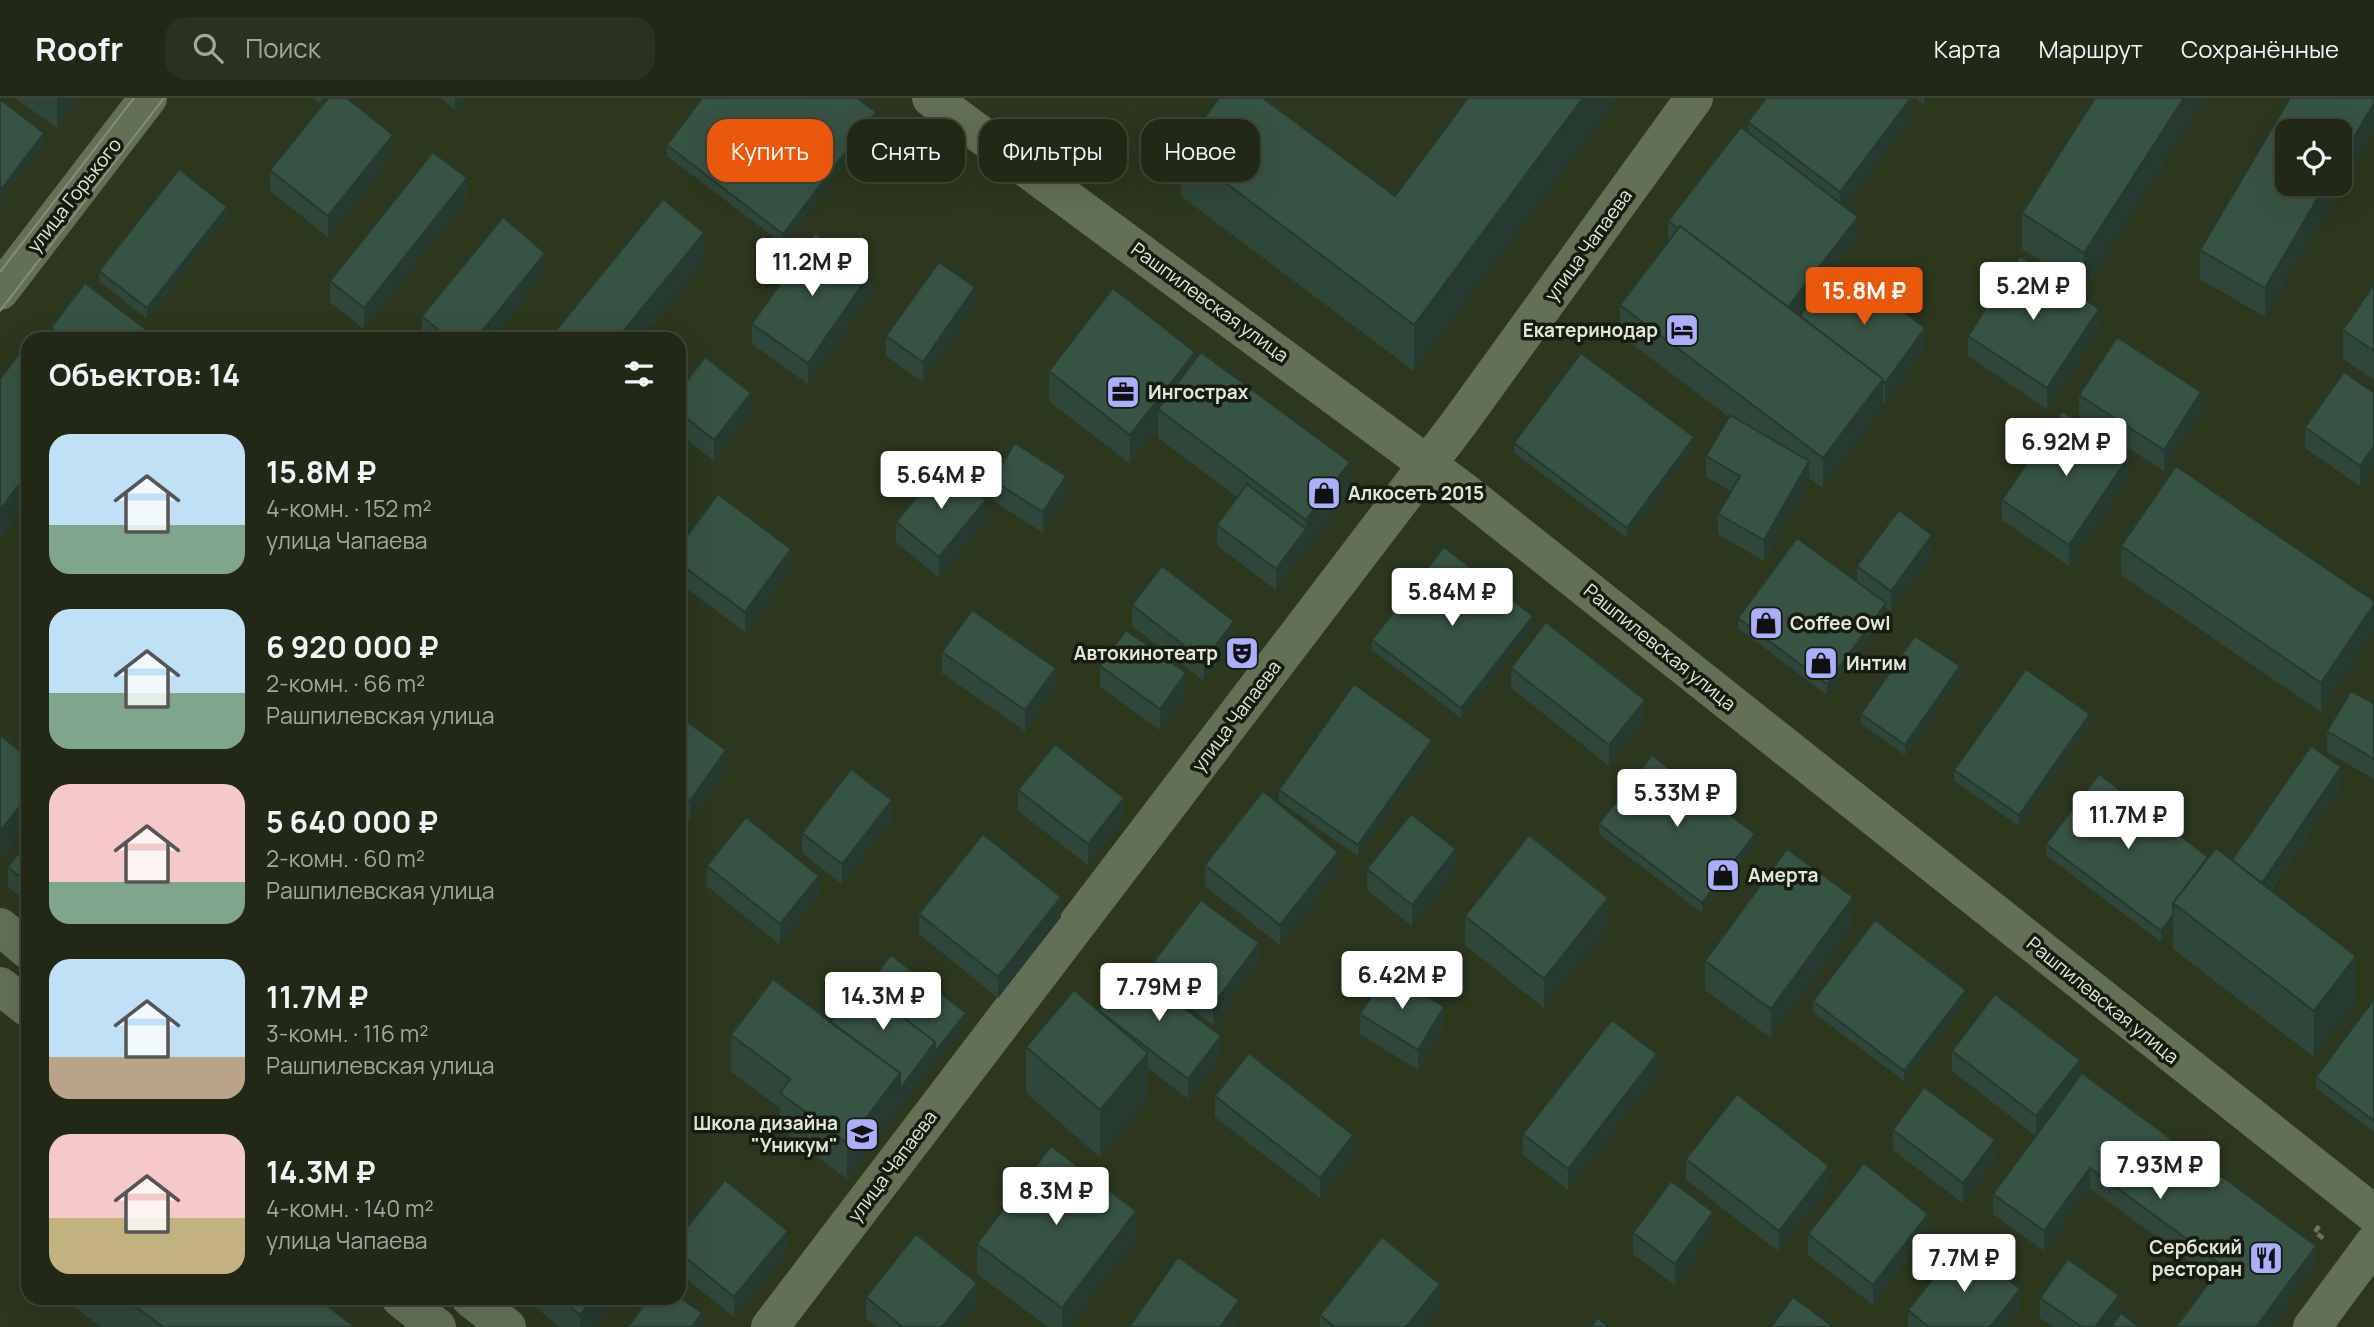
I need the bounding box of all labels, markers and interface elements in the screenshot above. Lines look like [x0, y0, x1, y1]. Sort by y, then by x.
search box [165, 17, 655, 80]
text: Roofr [35, 26, 123, 71]
icon: search [189, 29, 227, 67]
text: Поиск [245, 30, 321, 66]
text: Карта [1934, 32, 2001, 65]
text: Маршрут [2039, 32, 2143, 65]
text: Сохранённые [2181, 32, 2339, 65]
chip: Купить [707, 119, 833, 182]
chip: Снять [847, 119, 965, 182]
chip: Фильтры [979, 119, 1127, 182]
chip: Новое [1141, 119, 1260, 182]
map controls [2275, 119, 2352, 196]
button: locate [2275, 119, 2352, 196]
street label: улица Горького [21, 132, 127, 258]
street label: улица Чапаева [1538, 183, 1638, 307]
street label: Рашпилевская улица [1126, 236, 1294, 368]
pin: 11.2M ₽ [747, 238, 877, 298]
text: 11.2M ₽ [772, 245, 852, 277]
pin: 5.2M ₽ [1976, 262, 2090, 322]
pin: 15.8M ₽ [1799, 268, 1929, 327]
text: 5.2M ₽ [1996, 269, 2070, 301]
text: 15.8M ₽ [1822, 274, 1906, 306]
hotel icon: Екатеринодар [1663, 311, 1701, 349]
place label: Екатеринодар [1523, 317, 1658, 343]
text: Объектов: 14 [49, 354, 240, 395]
icon: filters [620, 355, 658, 393]
office icon: Ингострах [1104, 373, 1142, 411]
place label: Ингострах [1148, 379, 1249, 405]
pin: 6.92M ₽ [2001, 418, 2131, 478]
text: 6.92M ₽ [2021, 425, 2111, 457]
text: 15.8M ₽ [266, 451, 376, 492]
pin: 5.64M ₽ [876, 452, 1006, 511]
text: 5.64M ₽ [897, 458, 985, 490]
icon: home [105, 462, 189, 546]
shop icon: Алкосеть 2015 [1305, 474, 1343, 512]
place label: Алкосеть 2015 [1348, 480, 1484, 506]
text: 4-комн. · 152 m² [266, 492, 432, 524]
text: улица Чапаева [266, 524, 428, 556]
pin: 5.84M ₽ [1387, 568, 1517, 628]
text: 5.84M ₽ [1408, 575, 1496, 607]
street label: Рашпилевская улица [1578, 578, 1742, 716]
shop icon: Coffee Owl [1747, 604, 1785, 642]
place label: Coffee Owl [1790, 610, 1890, 636]
text: 6 920 000 ₽ [266, 626, 439, 667]
theatre icon: Автокинотеатр [1223, 634, 1261, 672]
icon: home [105, 637, 189, 721]
place label: Автокинотеатр [1074, 640, 1218, 666]
shop icon: Интим [1802, 644, 1840, 682]
place label: Интим [1846, 650, 1907, 676]
street label: улица Чапаева [1185, 655, 1287, 777]
text: 2-комн. · 66 m² [266, 667, 425, 699]
text: Рашпилевская улица [266, 699, 494, 731]
pin: 5.33M ₽ [1612, 770, 1742, 829]
text: 5.33M ₽ [1633, 776, 1721, 808]
pin: 11.7M ₽ [2063, 792, 2193, 851]
text: 11.7M ₽ [2089, 798, 2167, 830]
text: 5 640 000 ₽ [266, 801, 438, 842]
icon: home [105, 812, 189, 896]
text: 2-комн. · 60 m² [266, 842, 425, 874]
shop icon: Амерта [1704, 856, 1742, 894]
place label: Амерта [1748, 862, 1818, 888]
text: Рашпилевская улица [266, 874, 494, 906]
street label: Рашпилевская улица [2021, 931, 2185, 1069]
pin: 6.42M ₽ [1337, 951, 1467, 1011]
text: 6.42M ₽ [1358, 958, 1447, 990]
pin: 7.79M ₽ [1094, 964, 1224, 1023]
text: 7.79M ₽ [1116, 970, 1202, 1002]
pin: 14.3M ₽ [818, 972, 948, 1032]
text: 11.7M ₽ [266, 976, 368, 1017]
text: 14.3M ₽ [841, 979, 925, 1011]
icon: home [105, 987, 189, 1071]
text: 3-комн. · 116 m² [266, 1017, 428, 1049]
text: Рашпилевская улица [266, 1049, 494, 1081]
street label: улица Чапаева [841, 1105, 943, 1227]
place label: Школа дизайна "Уникум" [693, 1110, 838, 1158]
school or university icon: Школа дизайна "Уникум" [843, 1115, 881, 1153]
pin: 7.93M ₽ [2095, 1142, 2225, 1201]
text: 7.93M ₽ [2117, 1148, 2203, 1180]
text: 14.3M ₽ [266, 1151, 376, 1192]
icon: home [105, 1162, 189, 1246]
pin: 8.3M ₽ [999, 1168, 1113, 1227]
text: 8.3M ₽ [1019, 1174, 1093, 1206]
text: 4-комн. · 140 m² [266, 1192, 434, 1224]
text: улица Чапаева [266, 1224, 428, 1256]
pin: 7.7M ₽ [1907, 1234, 2021, 1294]
place label: Сербский ресторан [2149, 1234, 2242, 1282]
restaurant icon: Сербский ресторан [2247, 1239, 2285, 1277]
text: 7.7M ₽ [1928, 1241, 2000, 1273]

